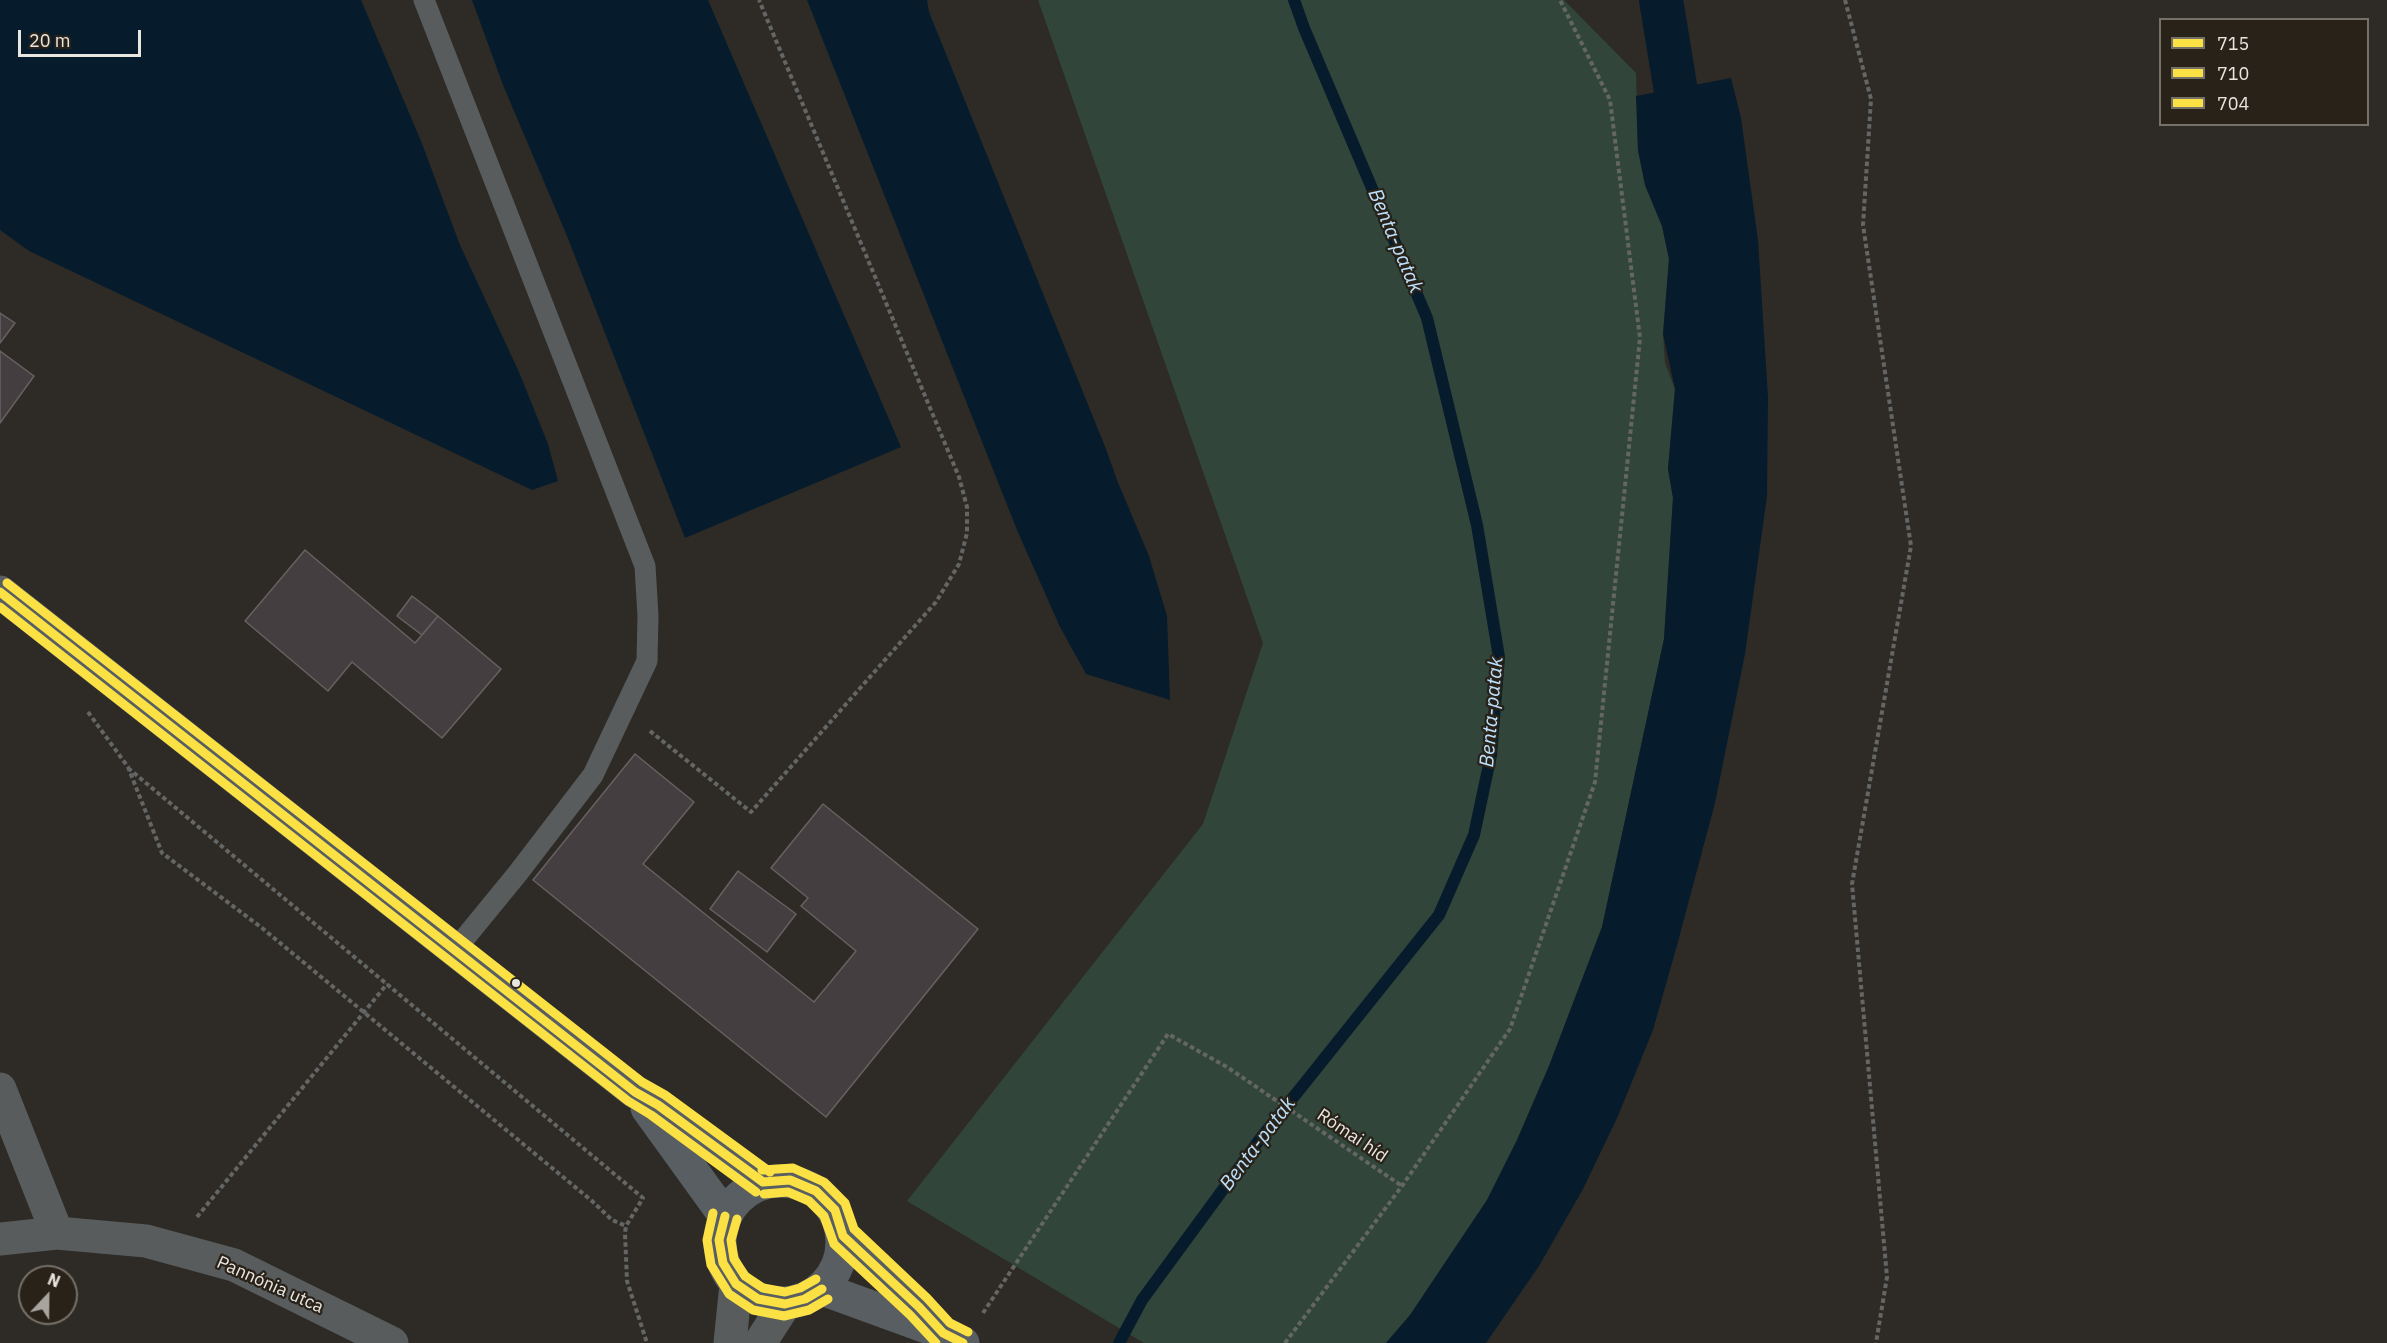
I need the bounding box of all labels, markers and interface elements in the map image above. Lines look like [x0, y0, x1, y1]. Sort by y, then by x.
scale bar [21, 18, 144, 56]
legend [2159, 18, 2369, 126]
text: 20 m [29, 29, 71, 52]
text: 715 [2217, 32, 2249, 55]
text: 710 [2217, 62, 2249, 85]
text: 704 [2217, 92, 2249, 115]
water label: Benta-patak [1362, 185, 1428, 297]
water label: Benta-patak [1475, 656, 1509, 768]
unlabelled marker [510, 977, 522, 989]
water label: Benta-patak [1215, 1093, 1301, 1195]
street label: Római híd [1313, 1105, 1391, 1167]
street label: Pannónia utca [213, 1252, 327, 1318]
north arrow [18, 1265, 78, 1325]
text: N [45, 1269, 63, 1292]

